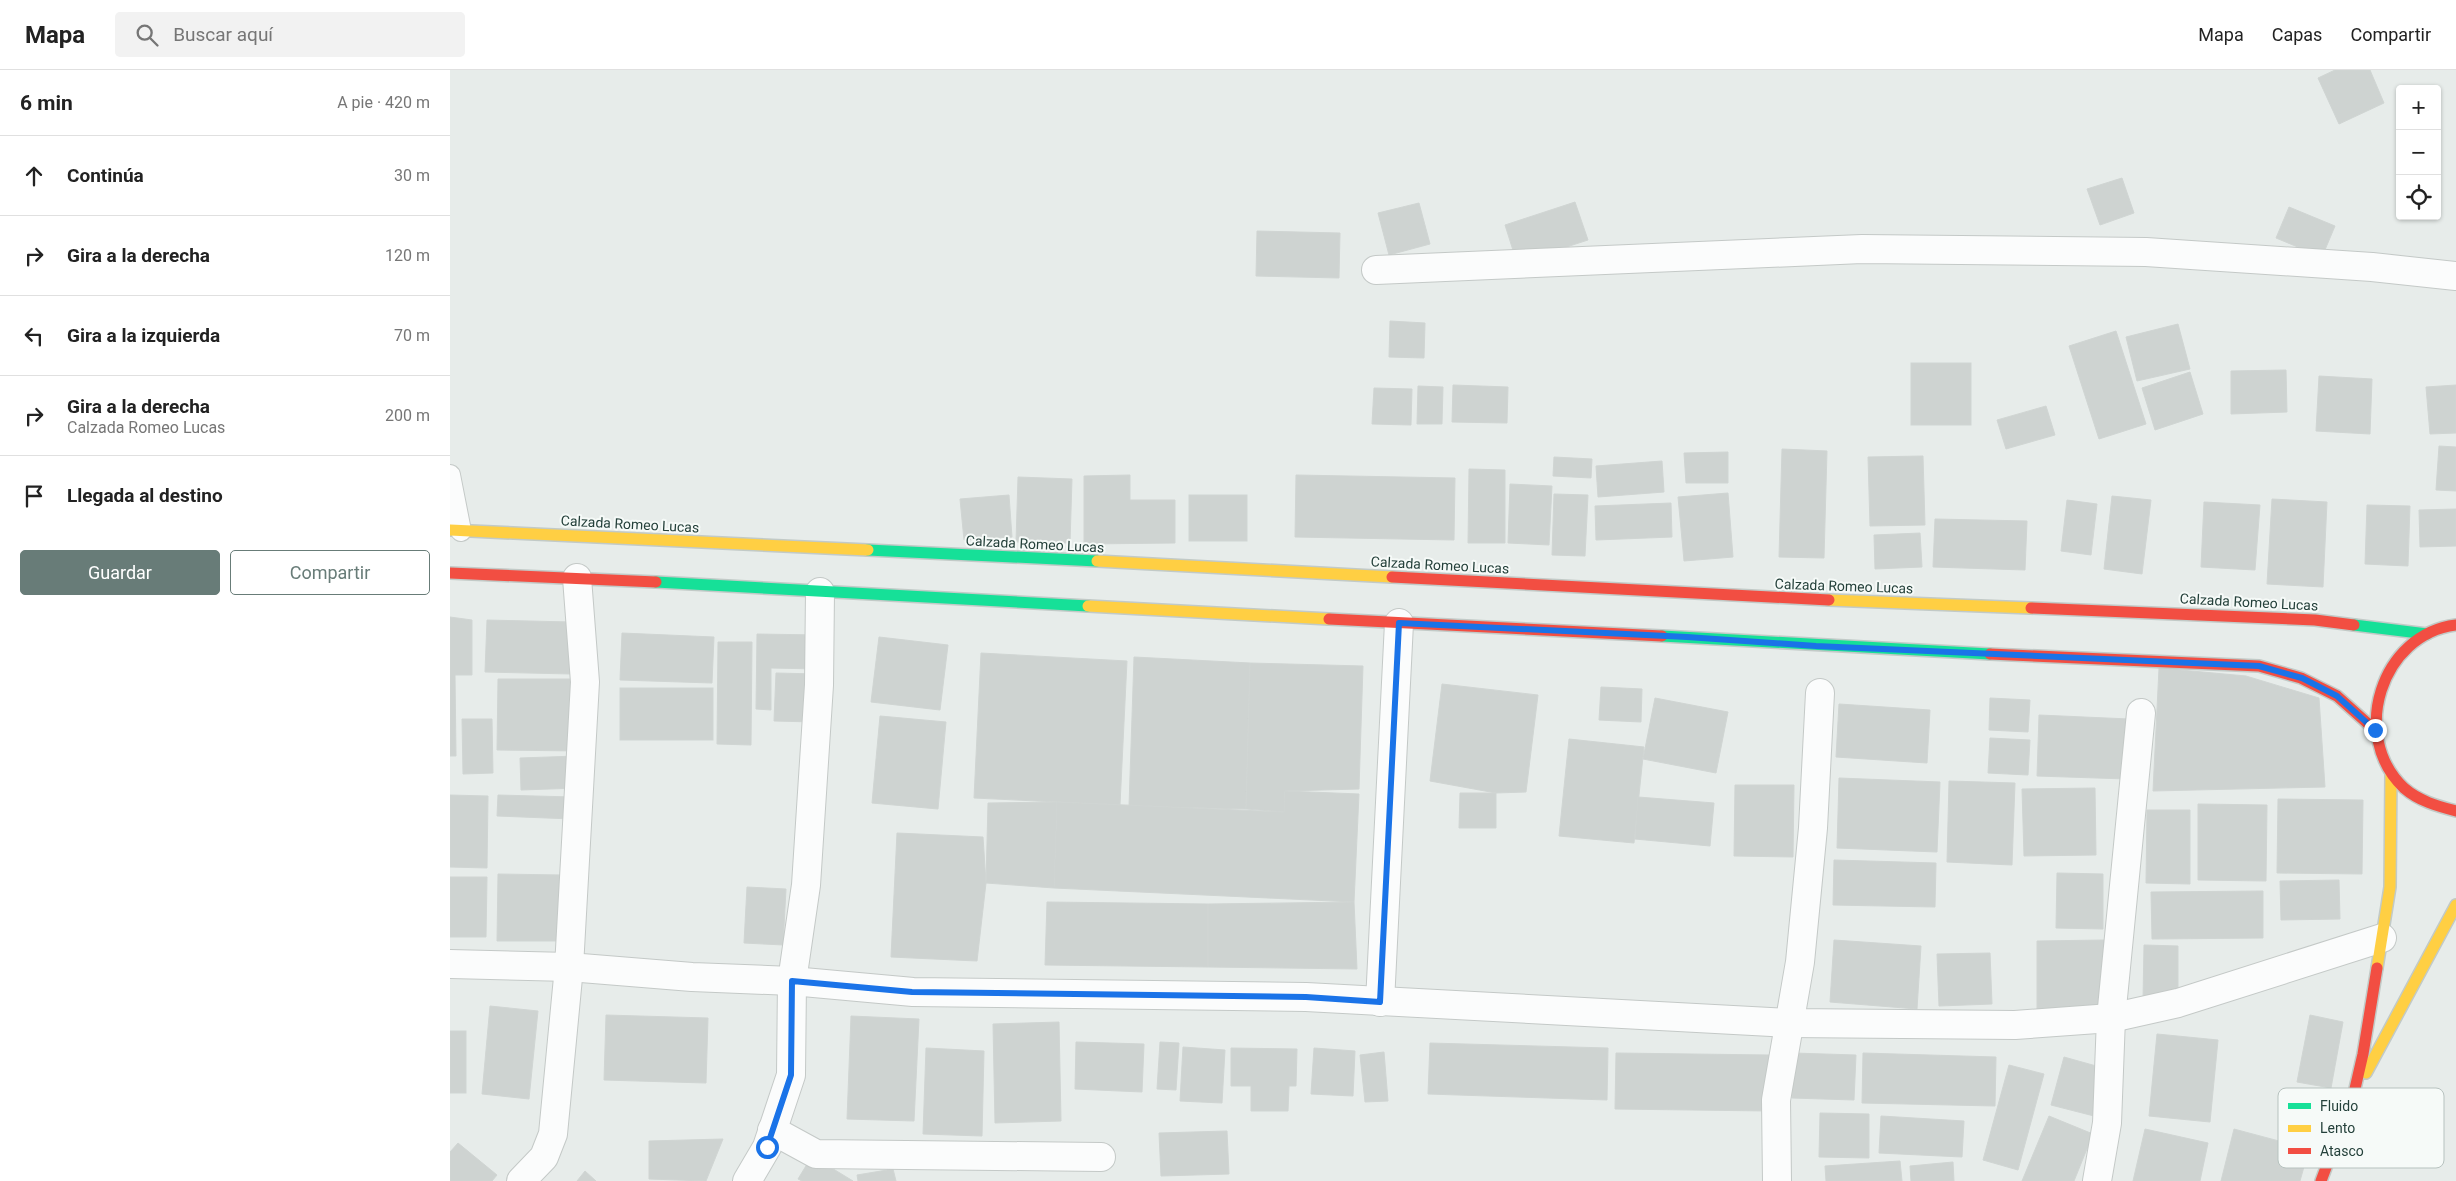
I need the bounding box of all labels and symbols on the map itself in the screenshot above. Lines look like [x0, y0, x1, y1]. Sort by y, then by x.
street label: Calzada Romeo Lucas [560, 512, 700, 536]
street label: Calzada Romeo Lucas [965, 532, 1105, 556]
street label: Calzada Romeo Lucas [1370, 553, 1510, 577]
street label: Calzada Romeo Lucas [1774, 576, 1914, 596]
street label: Calzada Romeo Lucas [2179, 590, 2319, 614]
route end [2364, 719, 2387, 742]
legend [2278, 1088, 2444, 1168]
text: Fluido [2320, 1098, 2358, 1114]
text: Lento [2320, 1120, 2355, 1136]
route start [756, 1136, 779, 1159]
text: Atasco [2320, 1143, 2364, 1159]

